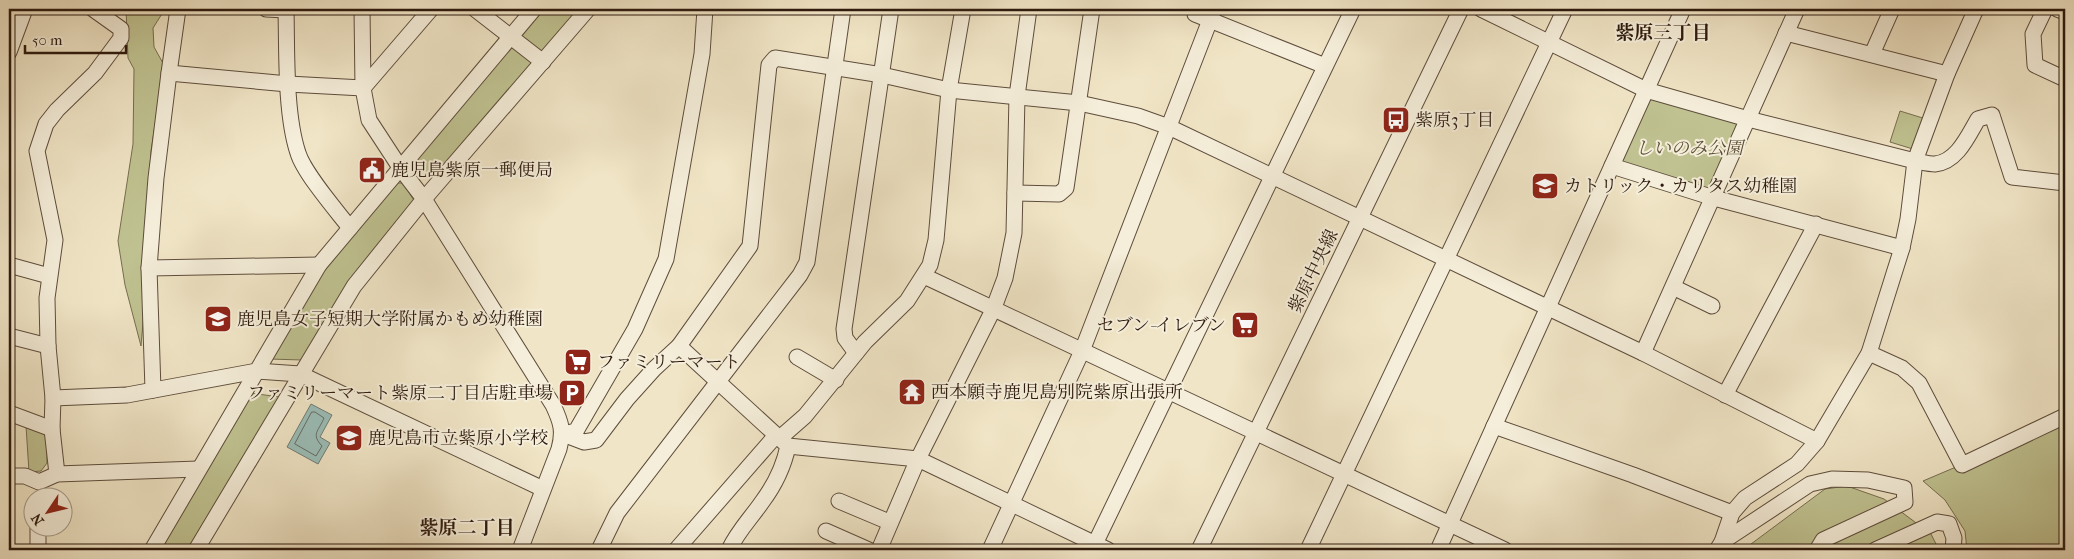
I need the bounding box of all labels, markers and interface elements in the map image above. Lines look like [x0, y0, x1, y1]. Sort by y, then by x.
scale bar [25, 22, 126, 54]
district label: 紫原三丁目 [1615, 22, 1711, 44]
text: 50 m [32, 31, 63, 49]
bus stop icon: 紫原3丁目 [1381, 105, 1411, 135]
place label: 紫原3丁目 [1415, 110, 1494, 131]
park label: しいのみ公園 [1635, 138, 1746, 159]
public building icon: 鹿児島紫原一郵便局 [357, 155, 387, 185]
place label: 鹿児島紫原一郵便局 [391, 160, 553, 181]
school or university icon: カトリック・カリタス幼稚園 [1530, 171, 1560, 201]
place label: カトリック・カリタス幼稚園 [1564, 176, 1797, 197]
street label: 紫原中央線 [1284, 226, 1343, 316]
school or university icon: 鹿児島女子短期大学附属かもめ幼稚園 [203, 304, 233, 334]
place label: 鹿児島女子短期大学附属かもめ幼稚園 [237, 309, 543, 330]
supermarket icon: セブン-イレブン [1230, 310, 1260, 340]
place label: セブン-イレブン [1097, 315, 1226, 336]
supermarket icon: ファミリーマート [563, 347, 593, 377]
place label: ファミリーマート [597, 352, 741, 373]
temple icon: 西本願寺鹿児島別院紫原出張所 [897, 377, 927, 407]
parking icon: ファミリーマート紫原二丁目店駐車場 [557, 378, 587, 408]
place label: 西本願寺鹿児島別院紫原出張所 [931, 382, 1183, 403]
place label: ファミリーマート紫原二丁目店駐車場 [247, 383, 553, 404]
school or university icon: 鹿児島市立紫原小学校 [334, 423, 364, 453]
place label: 鹿児島市立紫原小学校 [368, 428, 548, 449]
north arrow [22, 486, 72, 536]
text: N [28, 510, 48, 528]
district label: 紫原二丁目 [419, 517, 515, 539]

